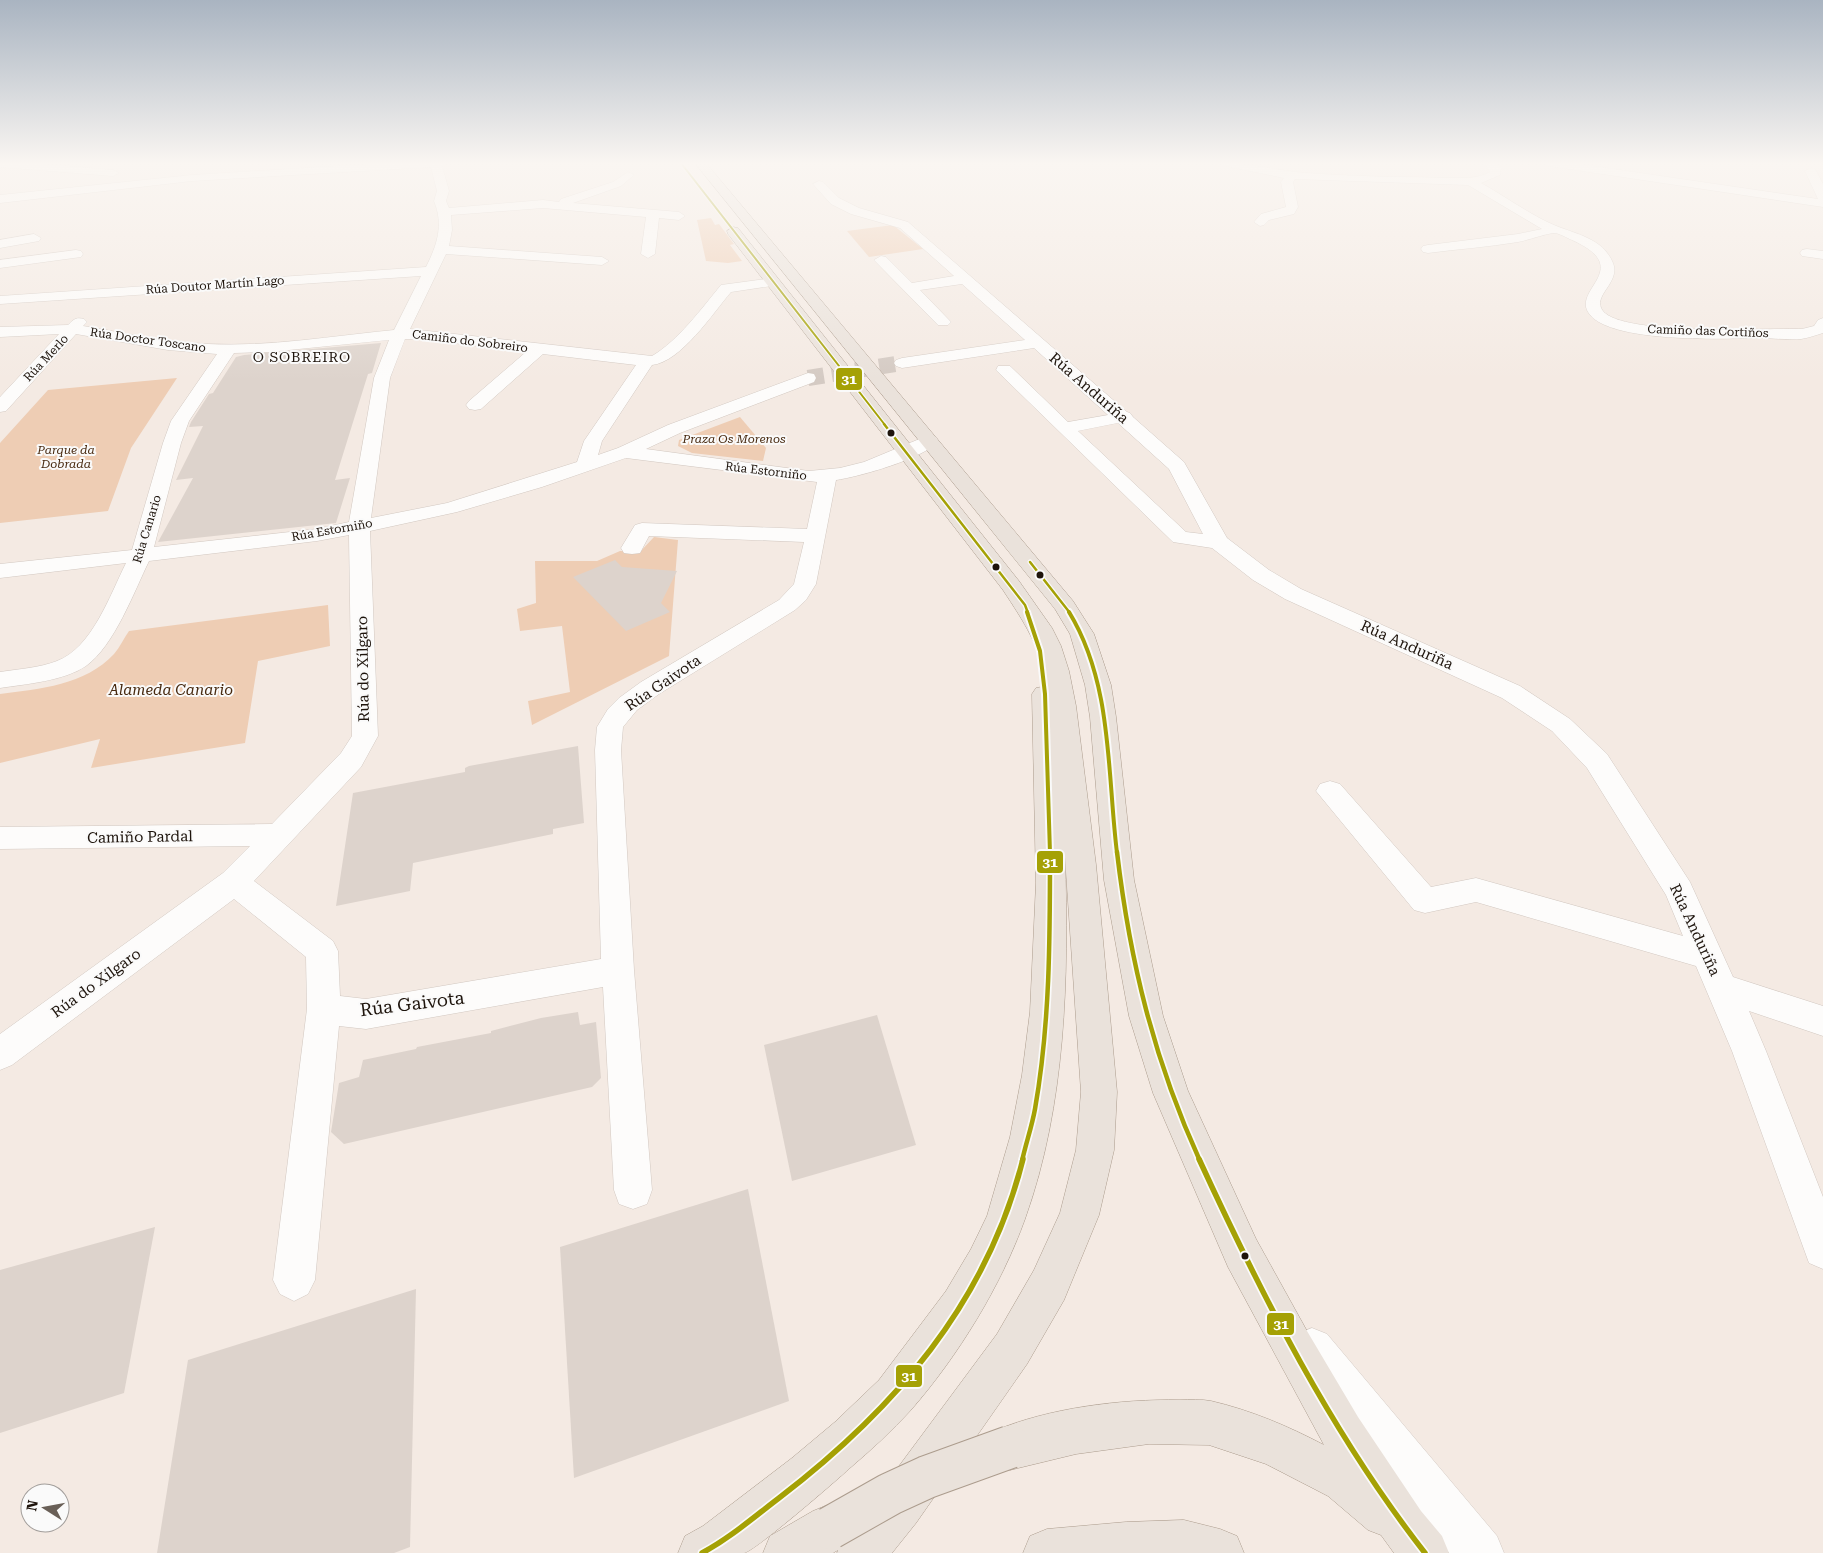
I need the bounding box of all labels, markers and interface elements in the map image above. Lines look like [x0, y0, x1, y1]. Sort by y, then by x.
street label: Rúa Doutor Martín Lago [145, 273, 285, 297]
street label: Camiño das Cortiños [1647, 322, 1769, 340]
street label: Rúa Doctor Toscano [89, 325, 207, 355]
street label: Camiño do Sobreiro [411, 327, 529, 355]
street label: Rúa Merlo [21, 332, 71, 384]
district label: O SOBREIRO [253, 349, 351, 365]
street label: Rúa Anduriña [1046, 349, 1132, 427]
line badge: 31 [835, 367, 863, 391]
text: 31 [841, 371, 857, 387]
unlabelled marker [886, 428, 896, 438]
park label: Praza Os Morenos [681, 432, 786, 446]
park label: Parque da Dobrada [36, 443, 95, 471]
street label: Rúa Estorniño [724, 459, 808, 483]
street label: Rúa Canario [130, 493, 164, 565]
street label: Rúa Estorniño [290, 516, 374, 544]
unlabelled marker [991, 562, 1001, 572]
unlabelled marker [1035, 570, 1045, 580]
street label: Rúa do Xílgaro [353, 616, 373, 722]
street label: Rúa Anduriña [1358, 617, 1456, 673]
street label: Rúa Gaivota [622, 651, 704, 715]
park label: Alameda Canario [108, 681, 233, 699]
street label: Camiño Pardal [87, 827, 193, 847]
line badge: 31 [1036, 850, 1064, 874]
text: 31 [1042, 854, 1058, 870]
street label: Rúa Anduriña [1666, 881, 1724, 979]
street label: Rúa do Xílgaro [48, 945, 144, 1021]
street label: Rúa Gaivota [359, 987, 466, 1020]
unlabelled marker [1240, 1251, 1250, 1261]
line badge: 31 [1266, 1312, 1295, 1336]
text: 31 [1273, 1316, 1289, 1332]
line badge: 31 [895, 1364, 923, 1388]
text: 31 [901, 1368, 917, 1384]
north arrow [20, 1483, 70, 1533]
text: N [23, 1498, 41, 1512]

